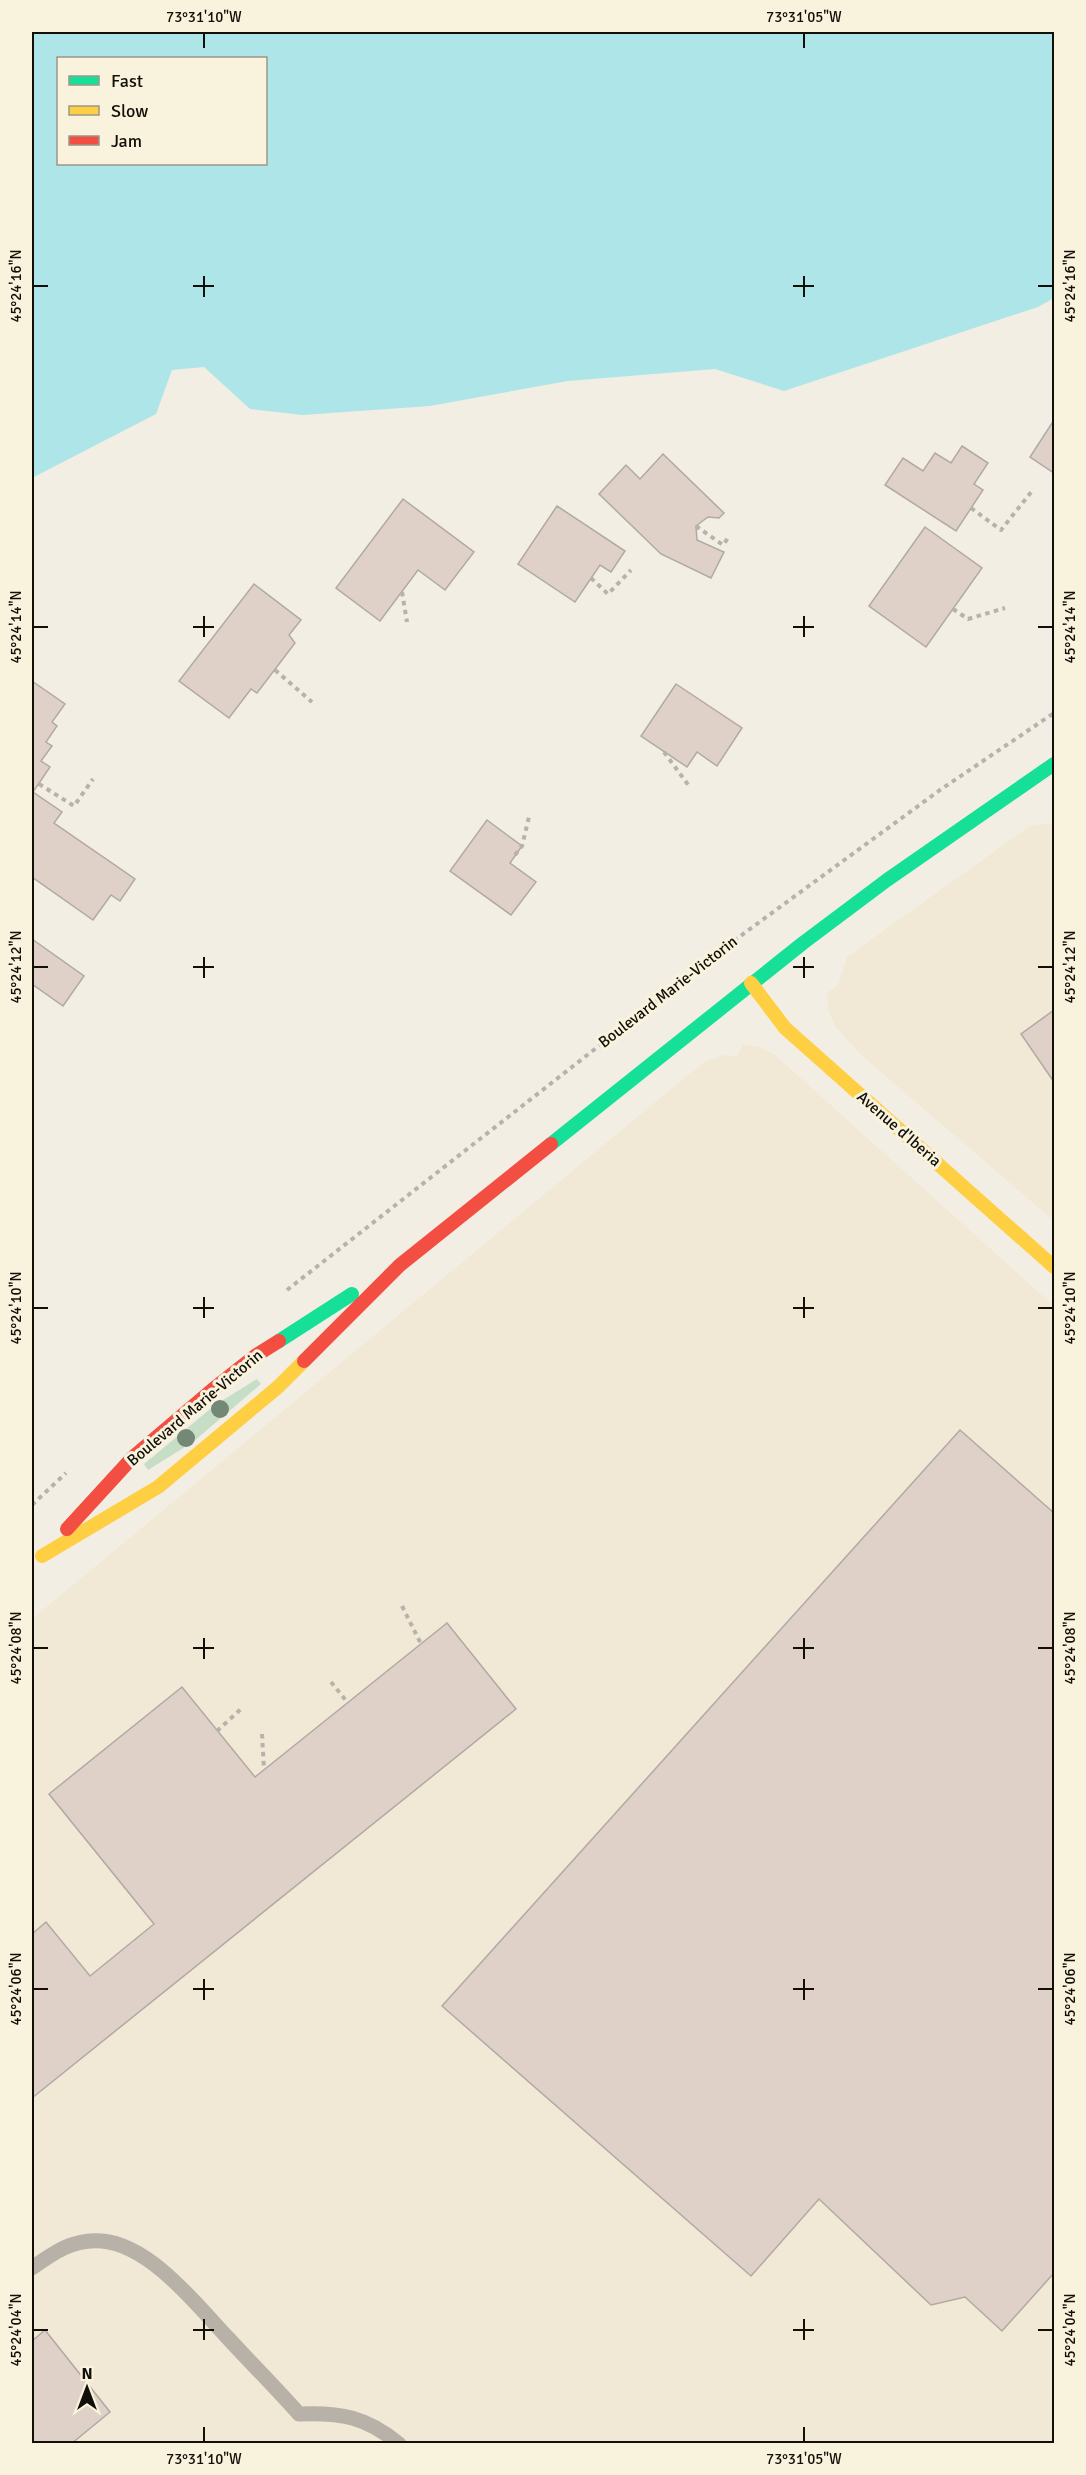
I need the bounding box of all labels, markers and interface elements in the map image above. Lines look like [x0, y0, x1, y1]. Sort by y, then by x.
text: 73°31'10"W [166, 8, 242, 26]
text: 73°31'05"W [766, 8, 842, 26]
legend [57, 57, 267, 165]
text: Fast [111, 70, 143, 92]
text: Slow [111, 100, 148, 122]
text: Jam [111, 130, 142, 152]
text: 45°24'16"N [7, 249, 25, 323]
text: 45°24'16"N [1061, 249, 1079, 323]
text: 45°24'14"N [7, 590, 25, 664]
text: 45°24'14"N [1061, 590, 1079, 664]
text: 45°24'12"N [7, 930, 25, 1004]
text: 45°24'12"N [1061, 930, 1079, 1004]
street label: Boulevard Marie-Victorin [595, 932, 741, 1052]
street label: Avenue d'Iberia [853, 1087, 945, 1171]
text: 45°24'10"N [7, 1271, 25, 1345]
text: 45°24'10"N [1061, 1271, 1079, 1345]
street label: Boulevard Marie-Victorin [123, 1345, 267, 1471]
text: 45°24'08"N [7, 1611, 25, 1685]
text: 45°24'08"N [1061, 1611, 1079, 1685]
text: 45°24'06"N [7, 1952, 25, 2026]
text: 45°24'06"N [1061, 1952, 1079, 2026]
text: 45°24'04"N [7, 2293, 25, 2367]
text: 45°24'04"N [1061, 2293, 1079, 2367]
north arrow [57, 2358, 117, 2418]
text: N [81, 2364, 93, 2384]
text: 73°31'10"W [166, 2450, 242, 2468]
text: 73°31'05"W [766, 2450, 842, 2468]

